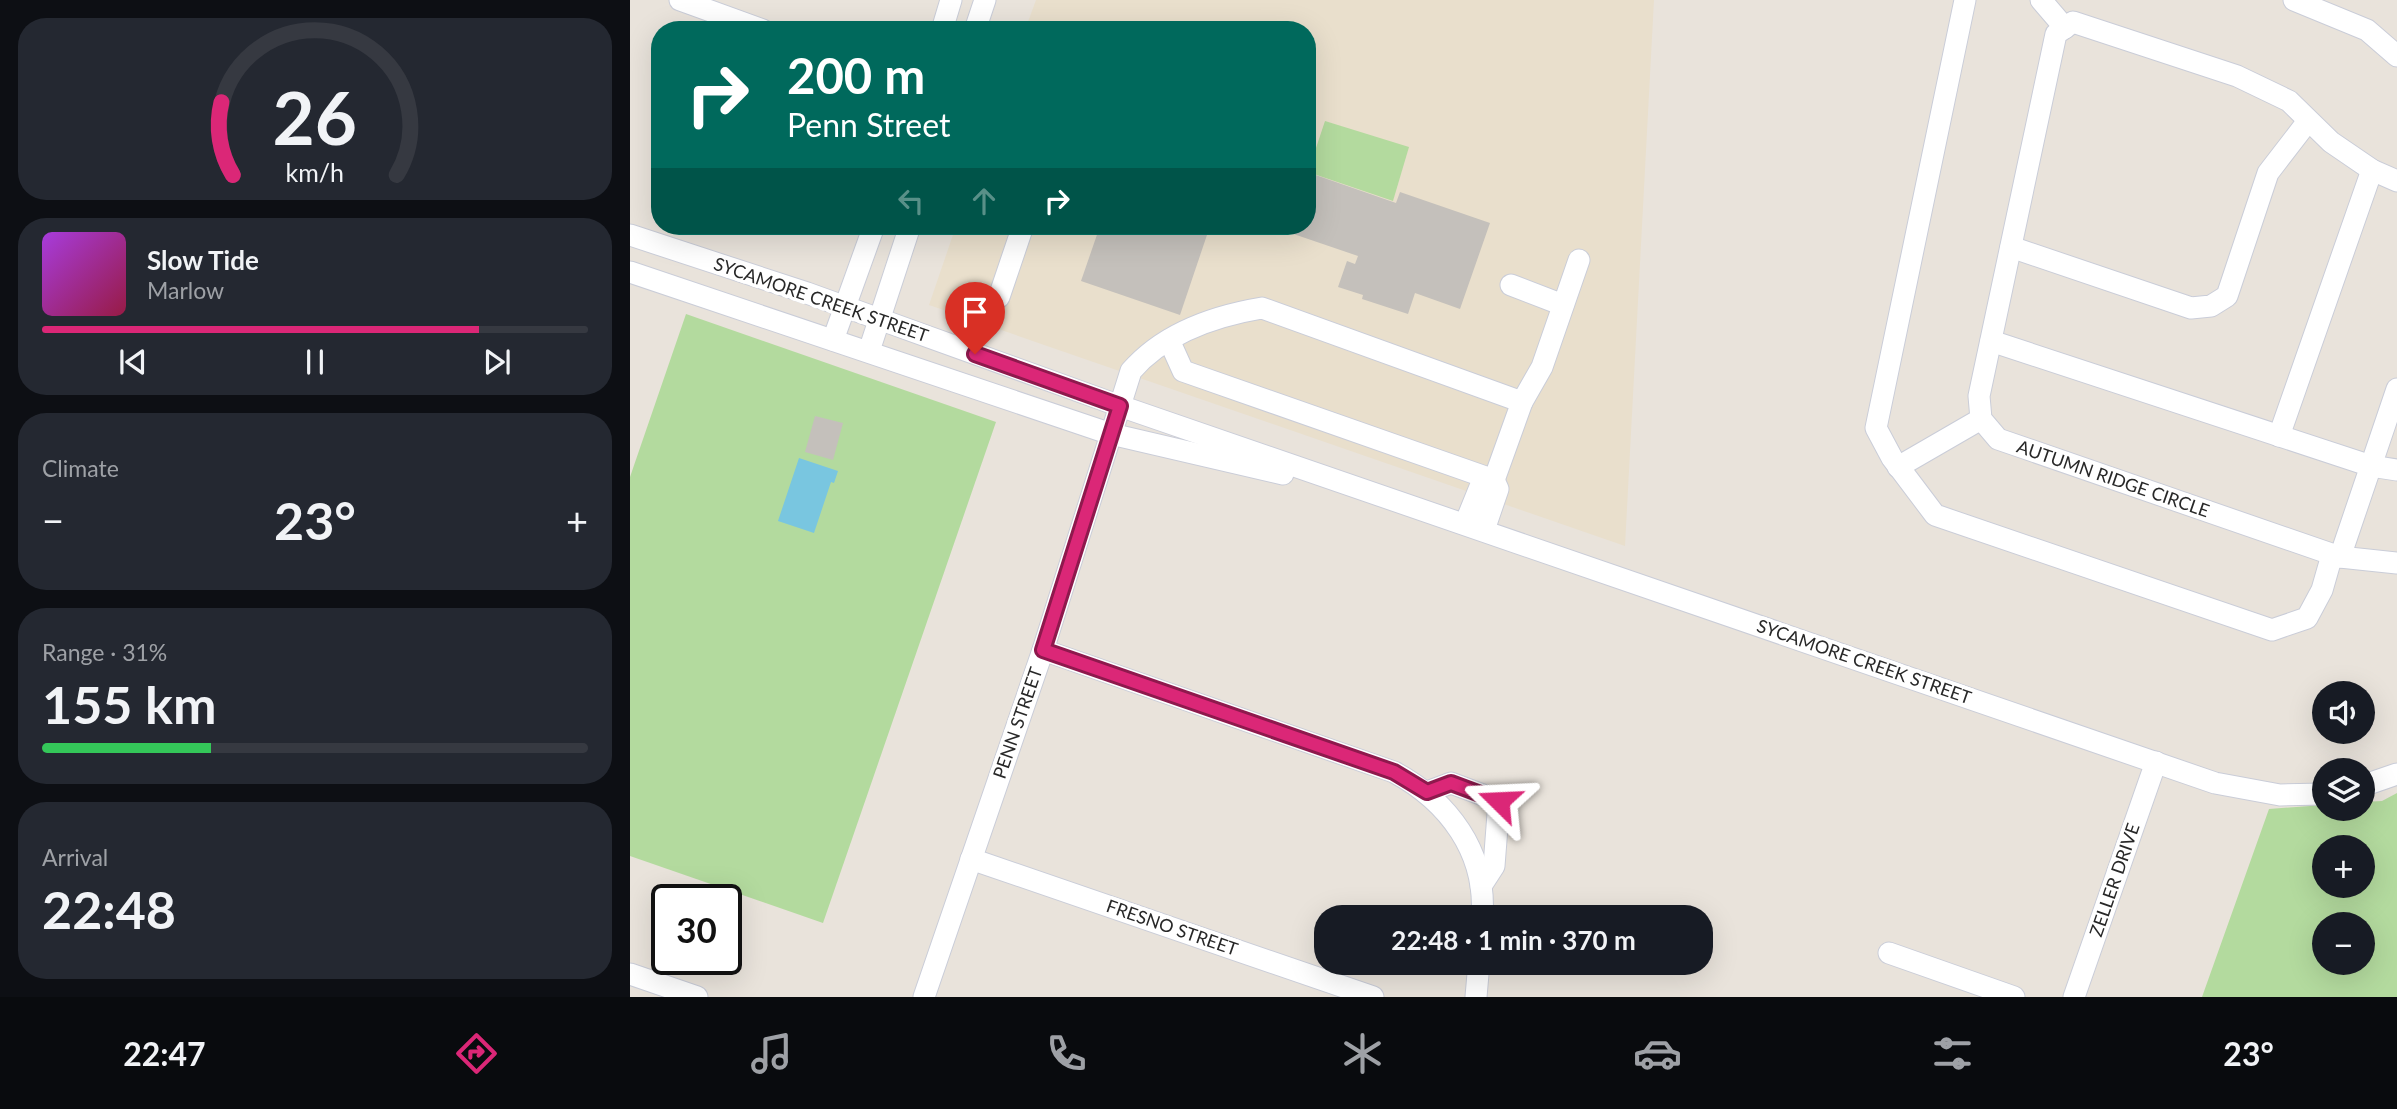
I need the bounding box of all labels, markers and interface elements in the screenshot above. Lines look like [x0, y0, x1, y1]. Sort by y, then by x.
text: 200 m [787, 46, 925, 104]
icon: right [672, 49, 763, 140]
text: 26 [273, 73, 357, 161]
text: Penn Street [787, 105, 950, 144]
text: km/h [286, 157, 344, 187]
icon: left [892, 182, 930, 220]
icon: ahead [965, 182, 1003, 220]
icon: right [1038, 182, 1076, 220]
text: Slow Tide [147, 244, 259, 276]
street label: SYCAMORE CREEK STREET [711, 252, 932, 346]
text: Marlow [147, 276, 224, 304]
pin [945, 282, 1005, 354]
icon: arrive [956, 293, 994, 331]
icon: previous [114, 343, 152, 381]
icon: pause [296, 343, 334, 381]
icon: next [478, 343, 516, 381]
street label: AUTUMN RIDGE CIRCLE [2014, 435, 2212, 521]
text: Climate [42, 454, 119, 482]
text: 23° [274, 489, 356, 551]
text: − [42, 497, 64, 543]
text: + [566, 497, 588, 543]
street label: SYCAMORE CREEK STREET [1754, 614, 1975, 708]
text: Range · 31% [42, 638, 167, 666]
street label: PENN STREET [988, 664, 1047, 781]
text: 155 km [42, 673, 216, 735]
map controls [2312, 681, 2375, 975]
button: sound [2312, 681, 2375, 744]
button: layers [2312, 758, 2375, 821]
position arrow [1462, 764, 1536, 838]
street label: ZELLER DRIVE [2084, 820, 2144, 939]
button: + [2312, 835, 2375, 898]
text: Arrival [42, 843, 108, 871]
text: 22:48 [42, 878, 176, 940]
speed limit sign: 30 [651, 884, 742, 975]
street label: FRESNO STREET [1104, 894, 1241, 960]
button: − [2312, 912, 2375, 975]
text: 22:48 · 1 min · 370 m [1391, 924, 1636, 956]
icon: directions [452, 1029, 501, 1078]
icon: music [747, 1029, 796, 1078]
icon: phone [1042, 1029, 1091, 1078]
icon: climate [1338, 1029, 1387, 1078]
icon: car [1633, 1029, 1682, 1078]
icon: filters [1928, 1029, 1977, 1078]
text: 22:47 [123, 1034, 206, 1073]
text: 23° [2223, 1034, 2274, 1073]

